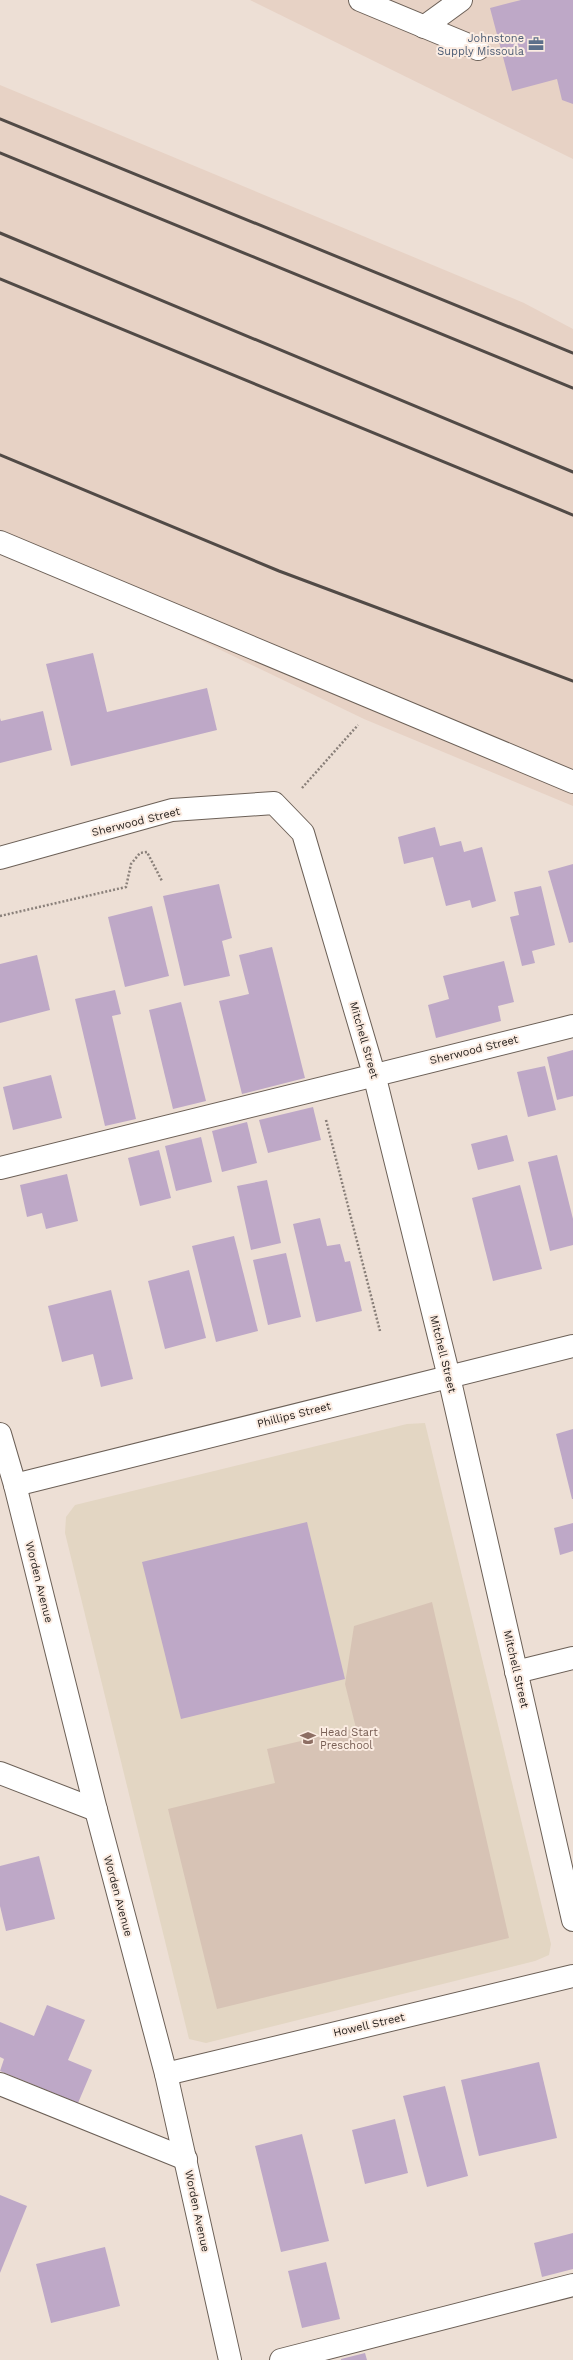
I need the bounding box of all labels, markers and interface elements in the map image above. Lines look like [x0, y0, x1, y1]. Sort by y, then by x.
place label: Johnstone Supply Missoula [437, 32, 524, 58]
office icon: Johnstone Supply Missoula [527, 35, 545, 53]
street label: Sherwood Street [90, 805, 182, 839]
street label: Mitchell Street [347, 1000, 381, 1080]
street label: Sherwood Street [428, 1033, 520, 1067]
street label: Mitchell Street [427, 1314, 459, 1394]
street label: Phillips Street [256, 1399, 333, 1430]
street label: Worden Avenue [23, 1540, 55, 1624]
street label: Mitchell Street [501, 1629, 531, 1710]
place label: Head Start Preschool [320, 1726, 378, 1752]
school or university icon: Head Start Preschool [299, 1729, 317, 1747]
street label: Worden Avenue [101, 1854, 135, 1938]
street label: Howell Street [332, 2010, 406, 2040]
street label: Worden Avenue [182, 2169, 212, 2253]

